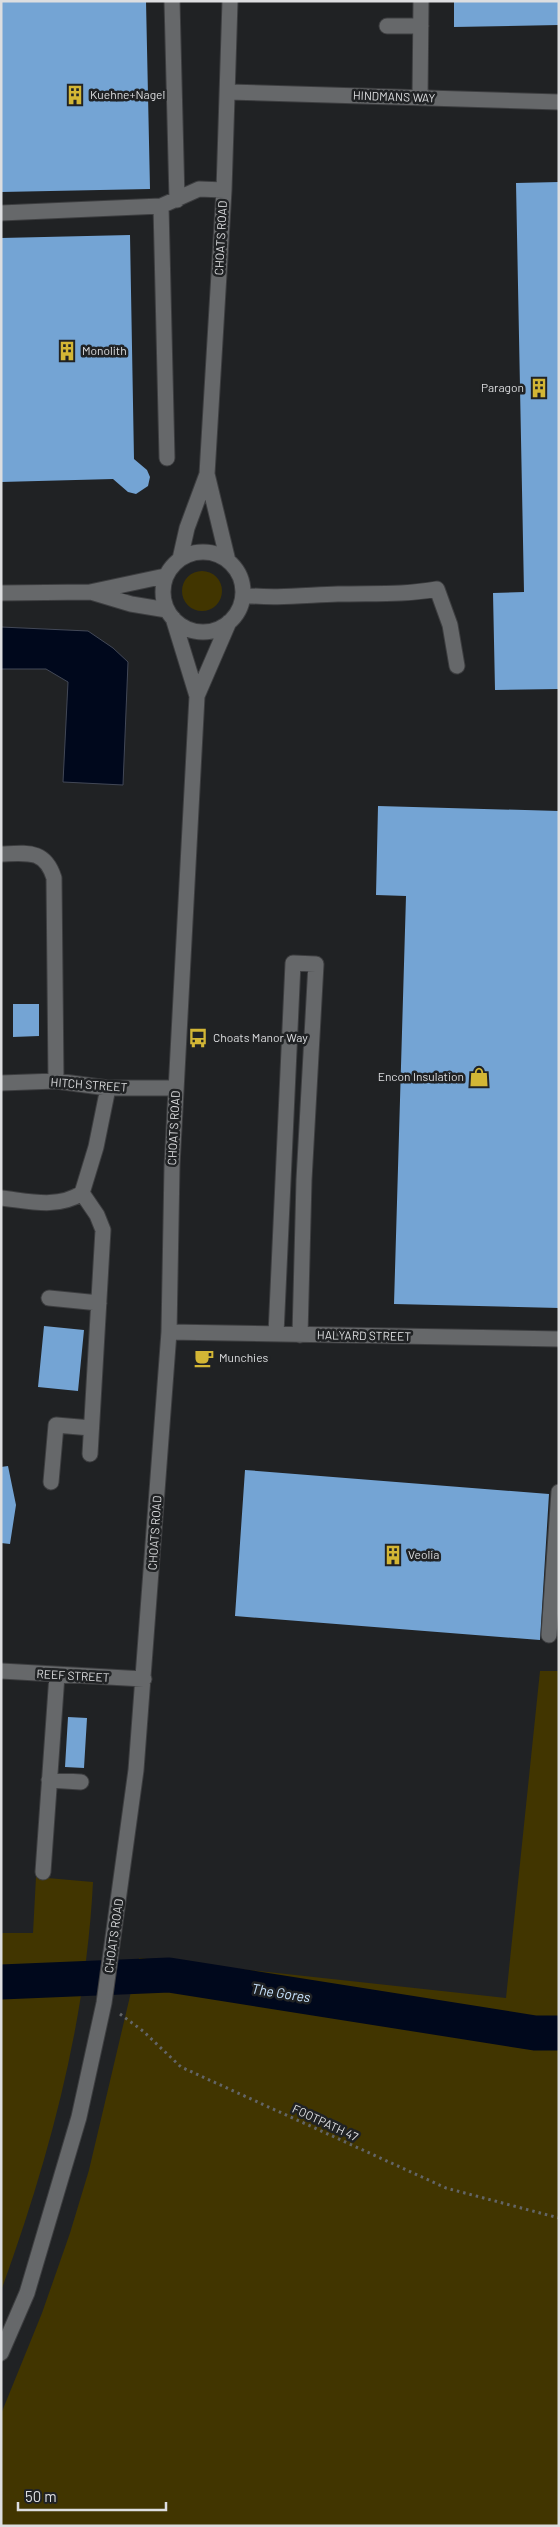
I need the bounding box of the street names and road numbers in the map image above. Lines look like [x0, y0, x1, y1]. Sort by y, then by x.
street label: HINDMANS WAY [353, 88, 436, 104]
street label: CHOATS ROAD [211, 200, 229, 276]
street label: HITCH STREET [50, 1074, 128, 1094]
street label: CHOATS ROAD [164, 1090, 182, 1166]
street label: HALYARD STREET [317, 1327, 411, 1343]
street label: CHOATS ROAD [144, 1495, 164, 1571]
street label: REEF STREET [36, 1666, 110, 1684]
street label: CHOATS ROAD [101, 1898, 125, 1974]
street label: FOOTPATH 47 [290, 2101, 361, 2144]

